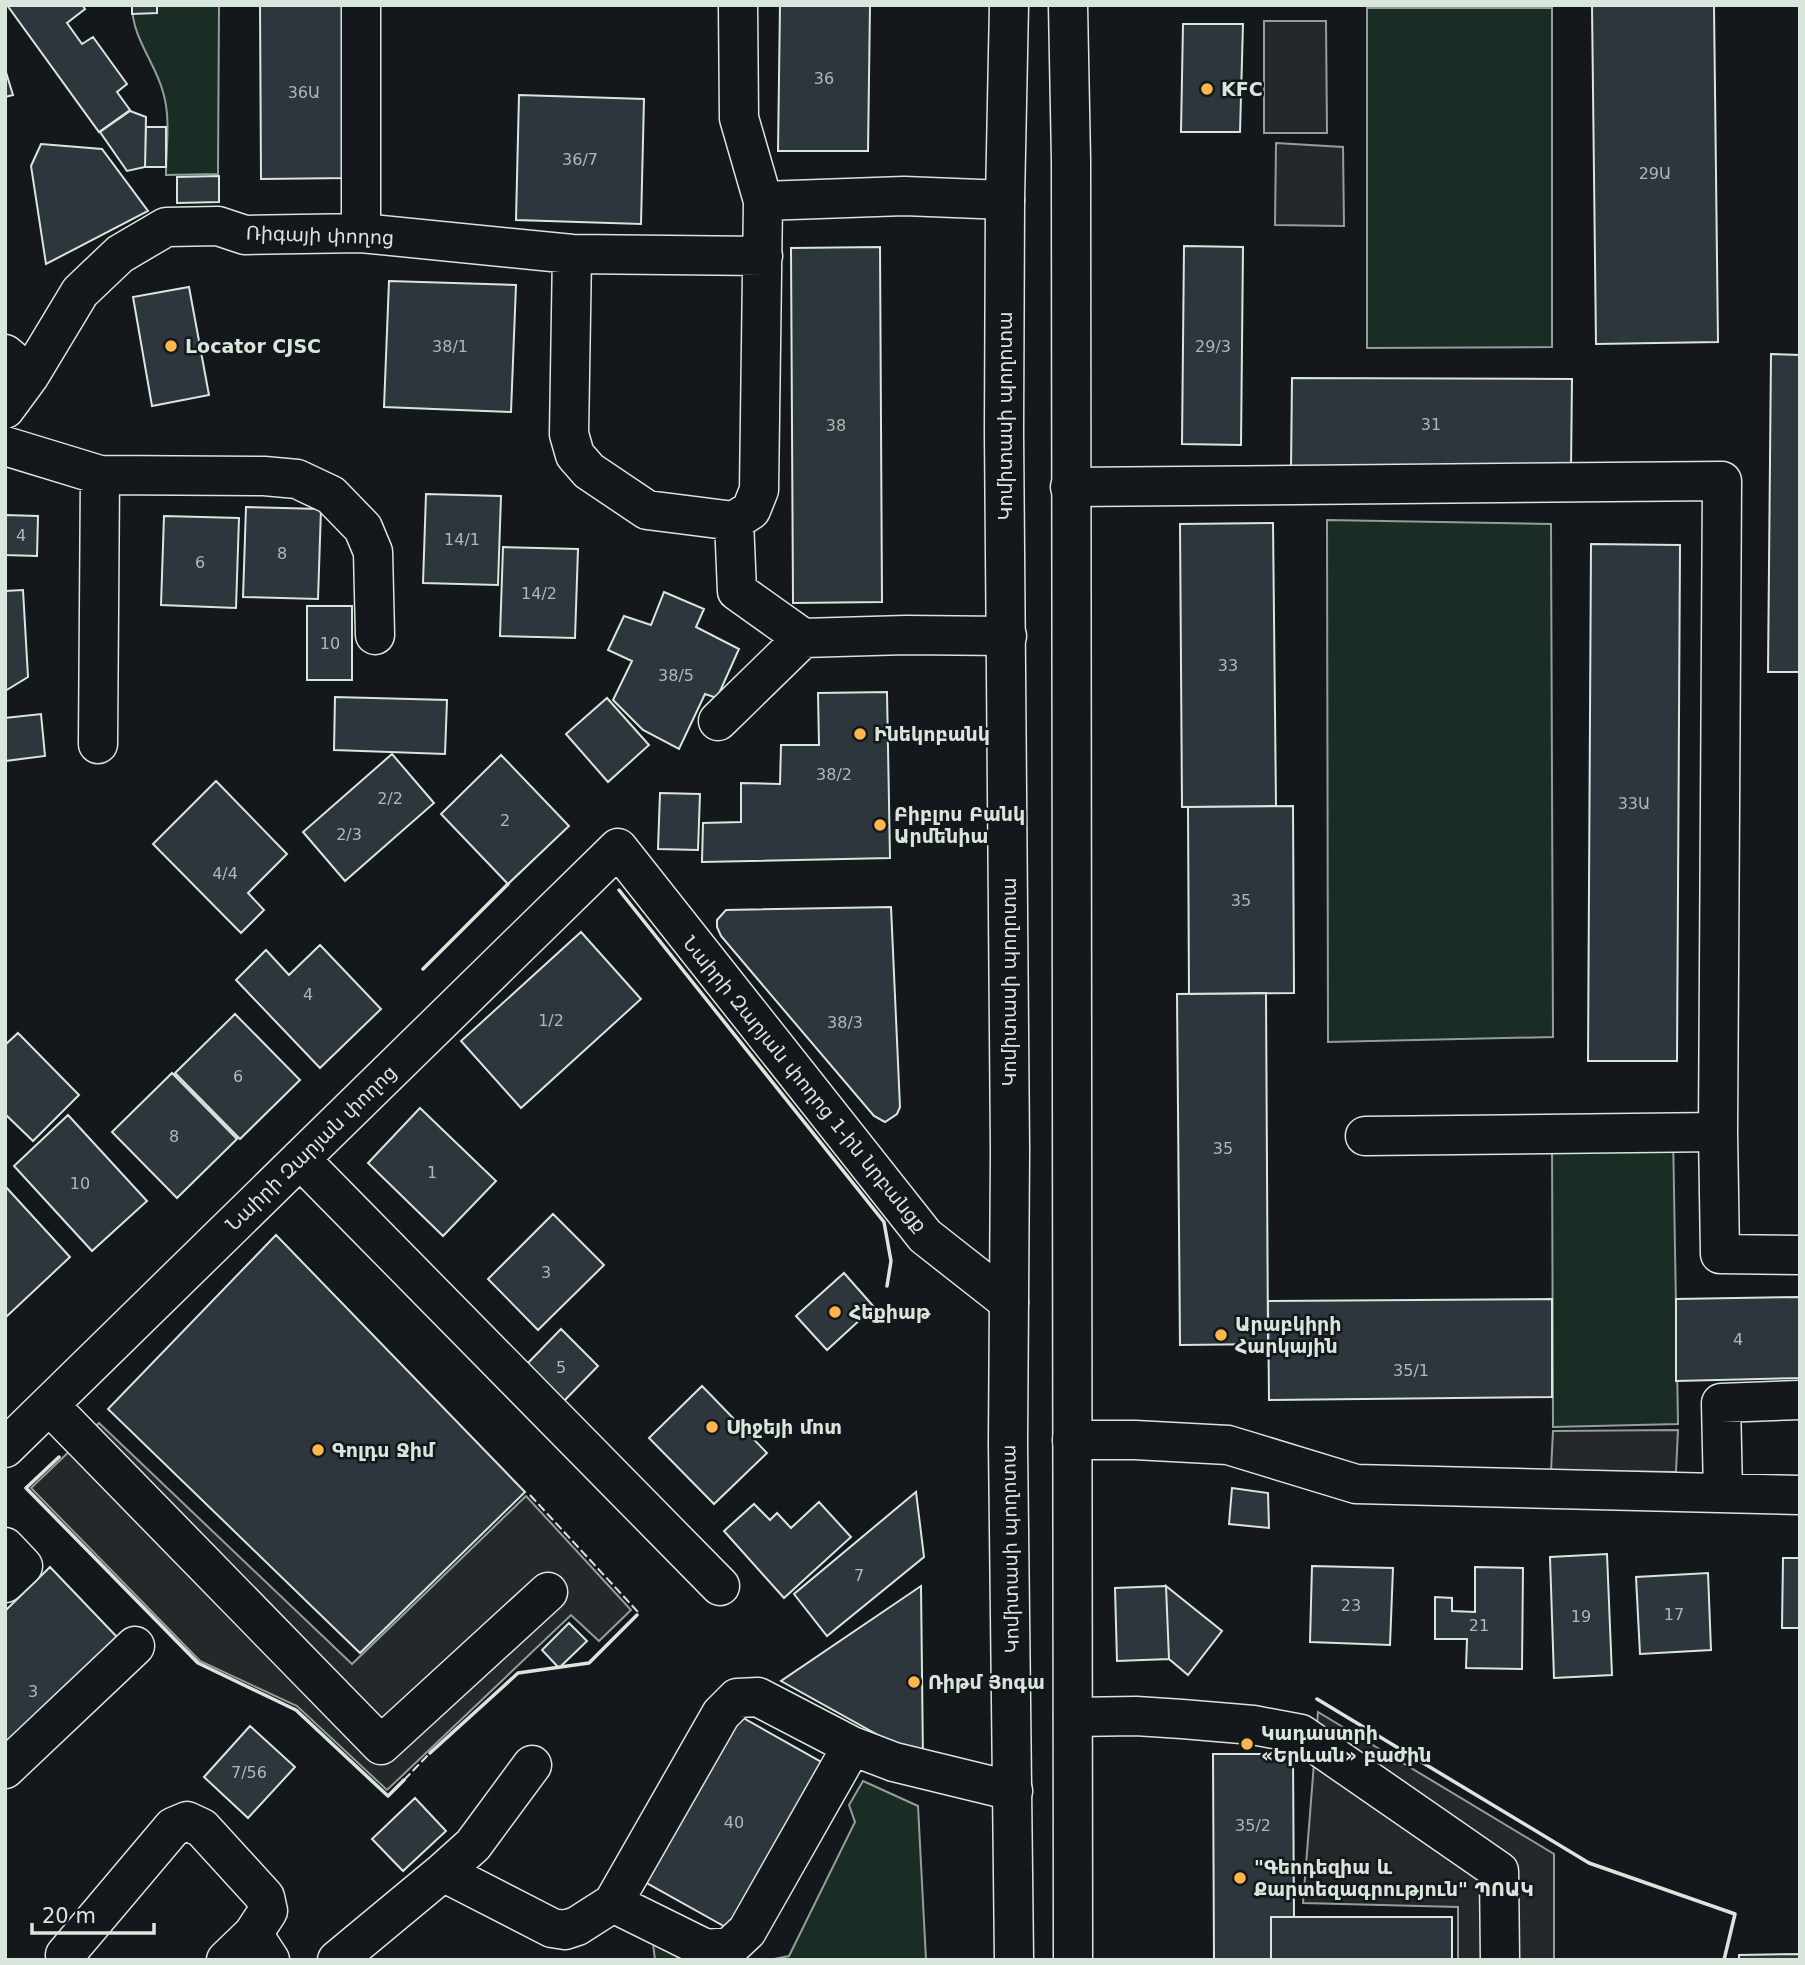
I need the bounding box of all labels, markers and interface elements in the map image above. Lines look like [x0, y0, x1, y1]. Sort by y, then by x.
house number: 36 [814, 69, 834, 88]
place label: KFC [1221, 78, 1263, 100]
marker: KFC [1199, 81, 1215, 97]
house number: 36Ա [288, 83, 320, 102]
house number: 36/7 [562, 150, 598, 169]
house number: 29Ա [1639, 164, 1671, 183]
street label: Ռիգայի փողոց [246, 221, 394, 249]
street label: Կոմիտասի պողոտա [994, 312, 1016, 520]
place label: Locator CJSC [185, 335, 321, 357]
house number: 38/1 [432, 337, 468, 356]
house number: 29/3 [1195, 337, 1231, 356]
marker: Locator CJSC [163, 338, 179, 354]
house number: 31 [1421, 415, 1441, 434]
house number: 38 [826, 416, 846, 435]
house number: 4 [16, 526, 26, 545]
house number: 14/1 [444, 530, 480, 549]
house number: 8 [277, 544, 287, 563]
house number: 6 [195, 553, 205, 572]
house number: 14/2 [521, 584, 557, 603]
house number: 10 [320, 634, 340, 653]
house number: 33 [1218, 656, 1238, 675]
house number: 38/5 [658, 666, 694, 685]
place label: Ինեկոբանկ [874, 723, 990, 745]
marker: Ինեկոբանկ [852, 726, 868, 742]
house number: 38/2 [816, 765, 852, 784]
house number: 2/2 [377, 789, 403, 808]
house number: 33Ա [1618, 794, 1650, 813]
place label: Բիբլոս Բանկ Արմենիա [894, 803, 1025, 847]
house number: 2 [500, 811, 510, 830]
marker: Բիբլոս Բանկ Արմենիա [872, 817, 888, 833]
house number: 2/3 [336, 825, 362, 844]
house number: 4/4 [212, 864, 238, 883]
street label: Կոմիտասի պողոտա [998, 878, 1020, 1086]
house number: 35 [1231, 891, 1251, 910]
street label: Նաիրի Զարյան փողոց 1-ին նրբանցք [679, 932, 931, 1236]
house number: 4 [303, 985, 313, 1004]
house number: 1/2 [538, 1011, 564, 1030]
house number: 38/3 [827, 1013, 863, 1032]
street label: Նաիրի Զարյան փողոց [221, 1061, 401, 1235]
house number: 6 [233, 1067, 243, 1086]
house number: 8 [169, 1127, 179, 1146]
house number: 35 [1213, 1139, 1233, 1158]
house number: 1 [427, 1163, 437, 1182]
house number: 10 [70, 1174, 90, 1193]
house number: 3 [541, 1263, 551, 1282]
place label: Հեքիաթ [849, 1301, 931, 1323]
marker: Հեքիաթ [827, 1304, 843, 1320]
place label: Արաբկիրի Հարկային [1235, 1313, 1342, 1357]
marker: Արաբկիրի Հարկային [1213, 1327, 1229, 1343]
house number: 4 [1733, 1330, 1743, 1349]
house number: 5 [556, 1358, 566, 1377]
house number: 35/1 [1393, 1361, 1429, 1380]
place label: Սիջեյի մոտ [726, 1416, 842, 1438]
marker: Սիջեյի մոտ [704, 1419, 720, 1435]
place label: Գոլդս Ջիմ [332, 1439, 436, 1461]
marker: Գոլդս Ջիմ [310, 1442, 326, 1458]
street label: Կոմիտասի պողոտա [997, 1444, 1023, 1654]
house number: 7 [854, 1566, 864, 1585]
house number: 23 [1341, 1596, 1361, 1615]
house number: 17 [1664, 1605, 1684, 1624]
house number: 19 [1571, 1607, 1591, 1626]
house number: 21 [1469, 1616, 1489, 1635]
place label: Ռիթմ Յոգա [928, 1671, 1045, 1693]
marker: Ռիթմ Յոգա [906, 1674, 922, 1690]
house number: 3 [28, 1682, 38, 1701]
place label: Կադաստրի «Երևան» բաժին [1261, 1722, 1432, 1766]
marker: Կադաստրի «Երևան» բաժին [1239, 1736, 1255, 1752]
house number: 7/56 [231, 1763, 267, 1782]
house number: 40 [724, 1813, 744, 1832]
house number: 35/2 [1235, 1816, 1271, 1835]
place label: "Գեոդեզիա և Քարտեզագրություն" ՊՈԱԿ [1254, 1856, 1534, 1900]
marker: "Գեոդեզիա և Քարտեզագրություն" ՊՈԱԿ [1232, 1870, 1248, 1886]
scale bar [32, 1892, 154, 1936]
text: 20 m [42, 1904, 96, 1928]

